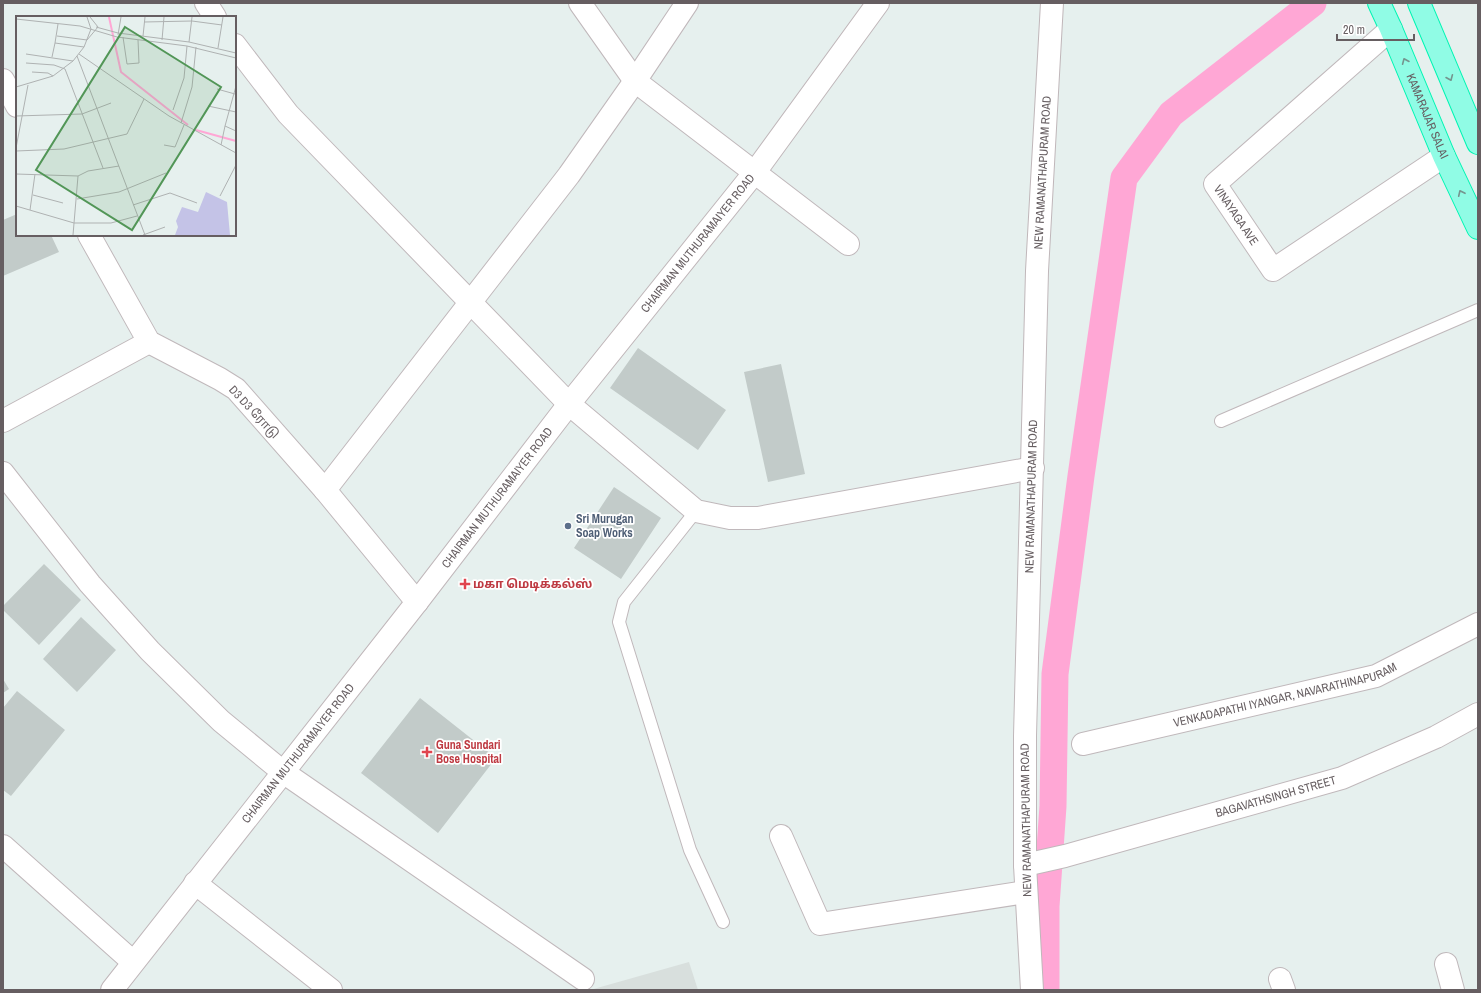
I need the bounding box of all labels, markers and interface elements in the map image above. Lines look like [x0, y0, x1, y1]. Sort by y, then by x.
inset map [16, 16, 236, 236]
scale bar [1337, 16, 1414, 42]
text: 20 m [1343, 22, 1365, 38]
one-way arrow [1401, 57, 1409, 64]
street label: KAMARAJAR SALAI [1402, 71, 1452, 161]
one-way arrow [1445, 73, 1453, 81]
street label: NEW RAMANATHAPURAM ROAD [1030, 95, 1055, 250]
street label: CHAIRMAN MUTHURAMAIYER ROAD [637, 171, 758, 316]
street label: VINAYAGA AVE [1210, 182, 1262, 248]
one-way arrow [1458, 190, 1466, 197]
street label: D3 D3 ரோடு [225, 382, 283, 442]
street label: NEW RAMANATHAPURAM ROAD [1021, 419, 1041, 573]
street label: CHAIRMAN MUTHURAMAIYER ROAD [438, 424, 556, 571]
place label: Sri Murugan Soap Works [576, 511, 633, 541]
marker: Sri Murugan Soap Works [563, 521, 573, 531]
place label: மகா மெடிக்கல்ஸ் [473, 576, 592, 592]
marker: மகா மெடிக்கல்ஸ் [460, 579, 470, 589]
street label: VENKADAPATHI IYANGAR, NAVARATHINAPURAM [1172, 659, 1399, 731]
street label: CHAIRMAN MUTHURAMAIYER ROAD [238, 680, 358, 827]
place label: Guna Sundari Bose Hospital [436, 737, 502, 767]
street label: NEW RAMANATHAPURAM ROAD [1017, 743, 1035, 897]
marker: Guna Sundari Bose Hospital [421, 746, 433, 758]
street label: BAGAVATHSINGH STREET [1214, 772, 1338, 821]

